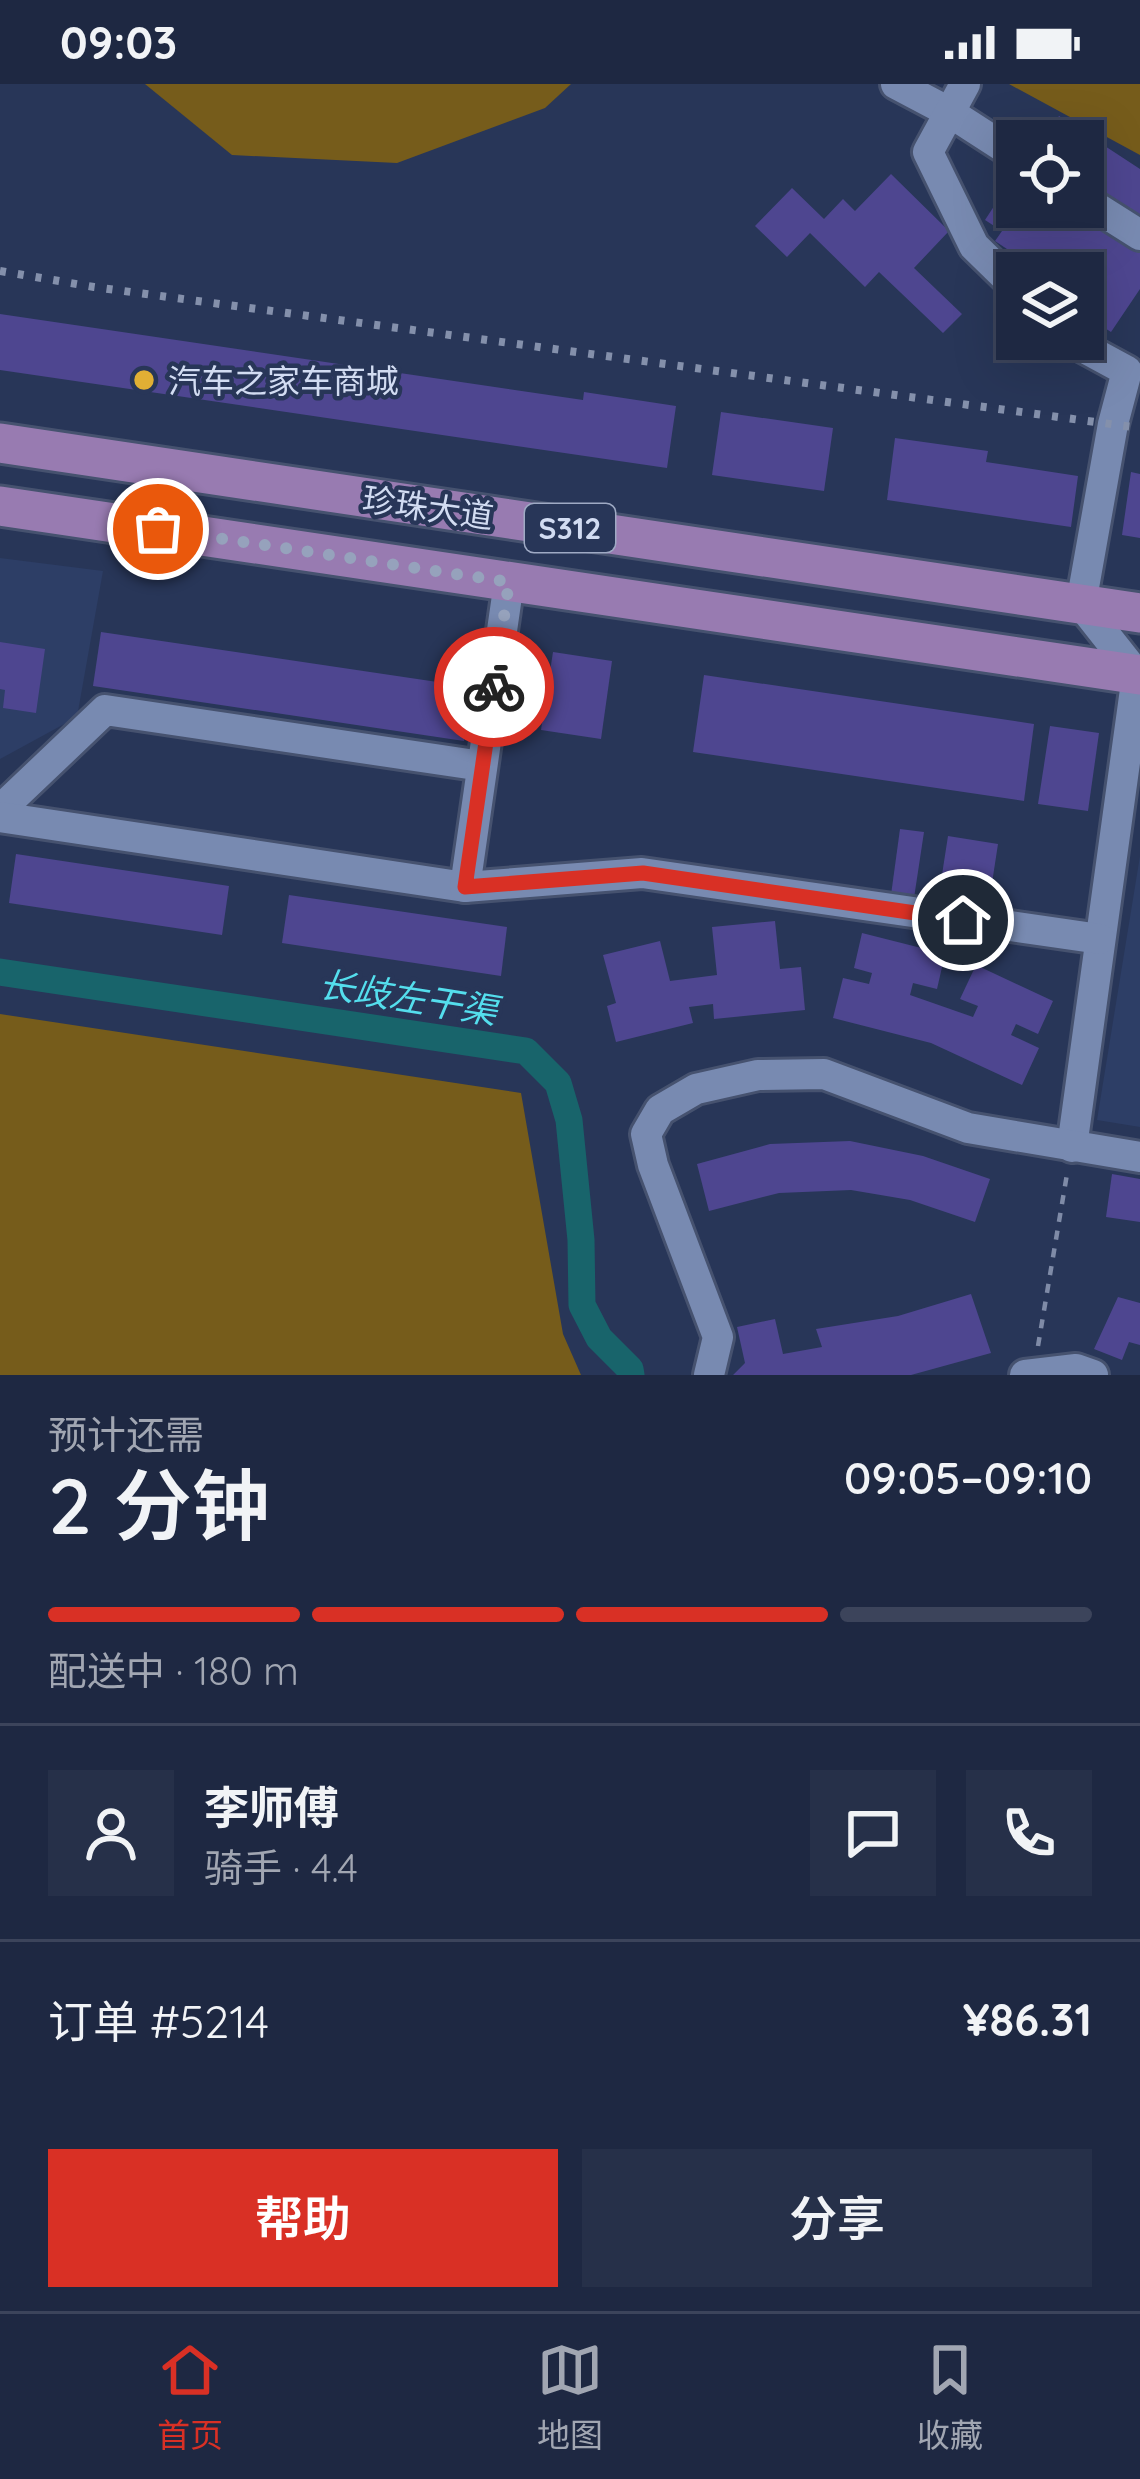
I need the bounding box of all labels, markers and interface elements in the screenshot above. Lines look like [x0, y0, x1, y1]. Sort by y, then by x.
text: 09:03 [60, 14, 177, 70]
map controls [996, 120, 1104, 360]
button: locate [996, 120, 1104, 228]
button: layers [996, 252, 1104, 360]
place label: 汽车之家车商城 [168, 360, 399, 401]
marker: 汽车之家车商城 [131, 367, 157, 393]
pin [107, 478, 209, 580]
street label: 珍珠大道 [360, 478, 496, 536]
icon: bag [125, 496, 191, 562]
road number: S312 [525, 504, 615, 552]
courier [434, 627, 554, 747]
icon: bike [461, 654, 527, 720]
pin [912, 869, 1014, 971]
icon: home [930, 887, 996, 953]
water label: 长歧左干渠 [316, 961, 505, 1034]
text: 预计还需 [48, 1410, 204, 1459]
text: 09:05–09:10 [844, 1449, 1092, 1505]
text: 2 分钟 [48, 1456, 270, 1554]
text: 配送中 · 180 m [48, 1646, 299, 1695]
button: person [48, 1770, 174, 1896]
button: chat [810, 1770, 936, 1896]
button: phone [966, 1770, 1092, 1896]
text: 李师傅 [204, 1779, 339, 1835]
text: 骑手 · 4.4 [204, 1843, 358, 1892]
text: ¥86.31 [963, 1991, 1092, 2047]
text: 订单 #5214 [48, 1993, 269, 2049]
button: 帮助 [48, 2149, 558, 2287]
button: 分享 [582, 2149, 1092, 2287]
tab: 首页 [157, 2337, 223, 2457]
tab: 地图 [537, 2337, 603, 2457]
tab: 收藏 [917, 2337, 983, 2457]

